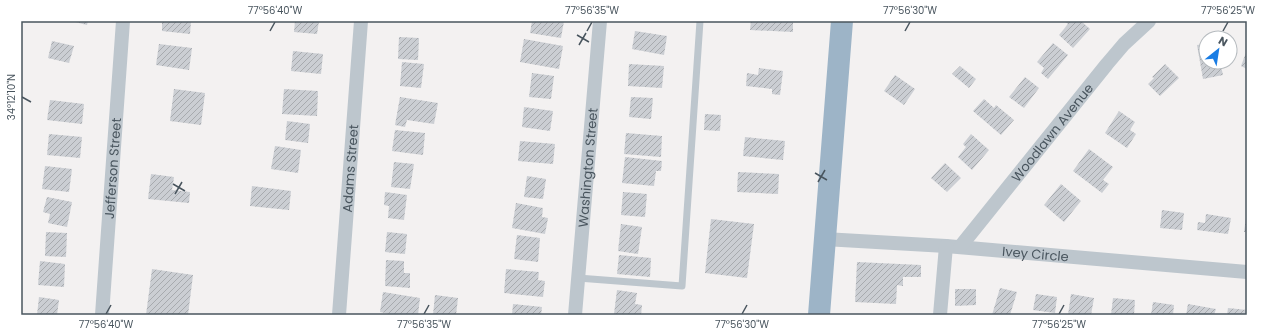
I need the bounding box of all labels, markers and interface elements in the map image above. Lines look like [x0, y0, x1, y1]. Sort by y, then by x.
text: 77°56'40"W [248, 3, 302, 18]
text: 77°56'35"W [565, 3, 619, 18]
text: 77°56'30"W [883, 3, 937, 18]
text: 77°56'25"W [1201, 3, 1255, 18]
north arrow [1198, 30, 1238, 70]
text: N [1215, 32, 1231, 50]
text: 34°12'10"N [4, 74, 19, 120]
street label: Woodlawn Avenue [1007, 79, 1098, 186]
street label: Washington Street [573, 107, 602, 228]
street label: Jefferson Street [99, 117, 126, 220]
street label: Adams Street [337, 123, 363, 213]
street label: Ivey Circle [1001, 241, 1069, 266]
text: 77°56'40"W [79, 317, 133, 332]
text: 77°56'35"W [397, 317, 451, 332]
text: 77°56'30"W [715, 317, 769, 332]
text: 77°56'25"W [1032, 317, 1086, 332]

